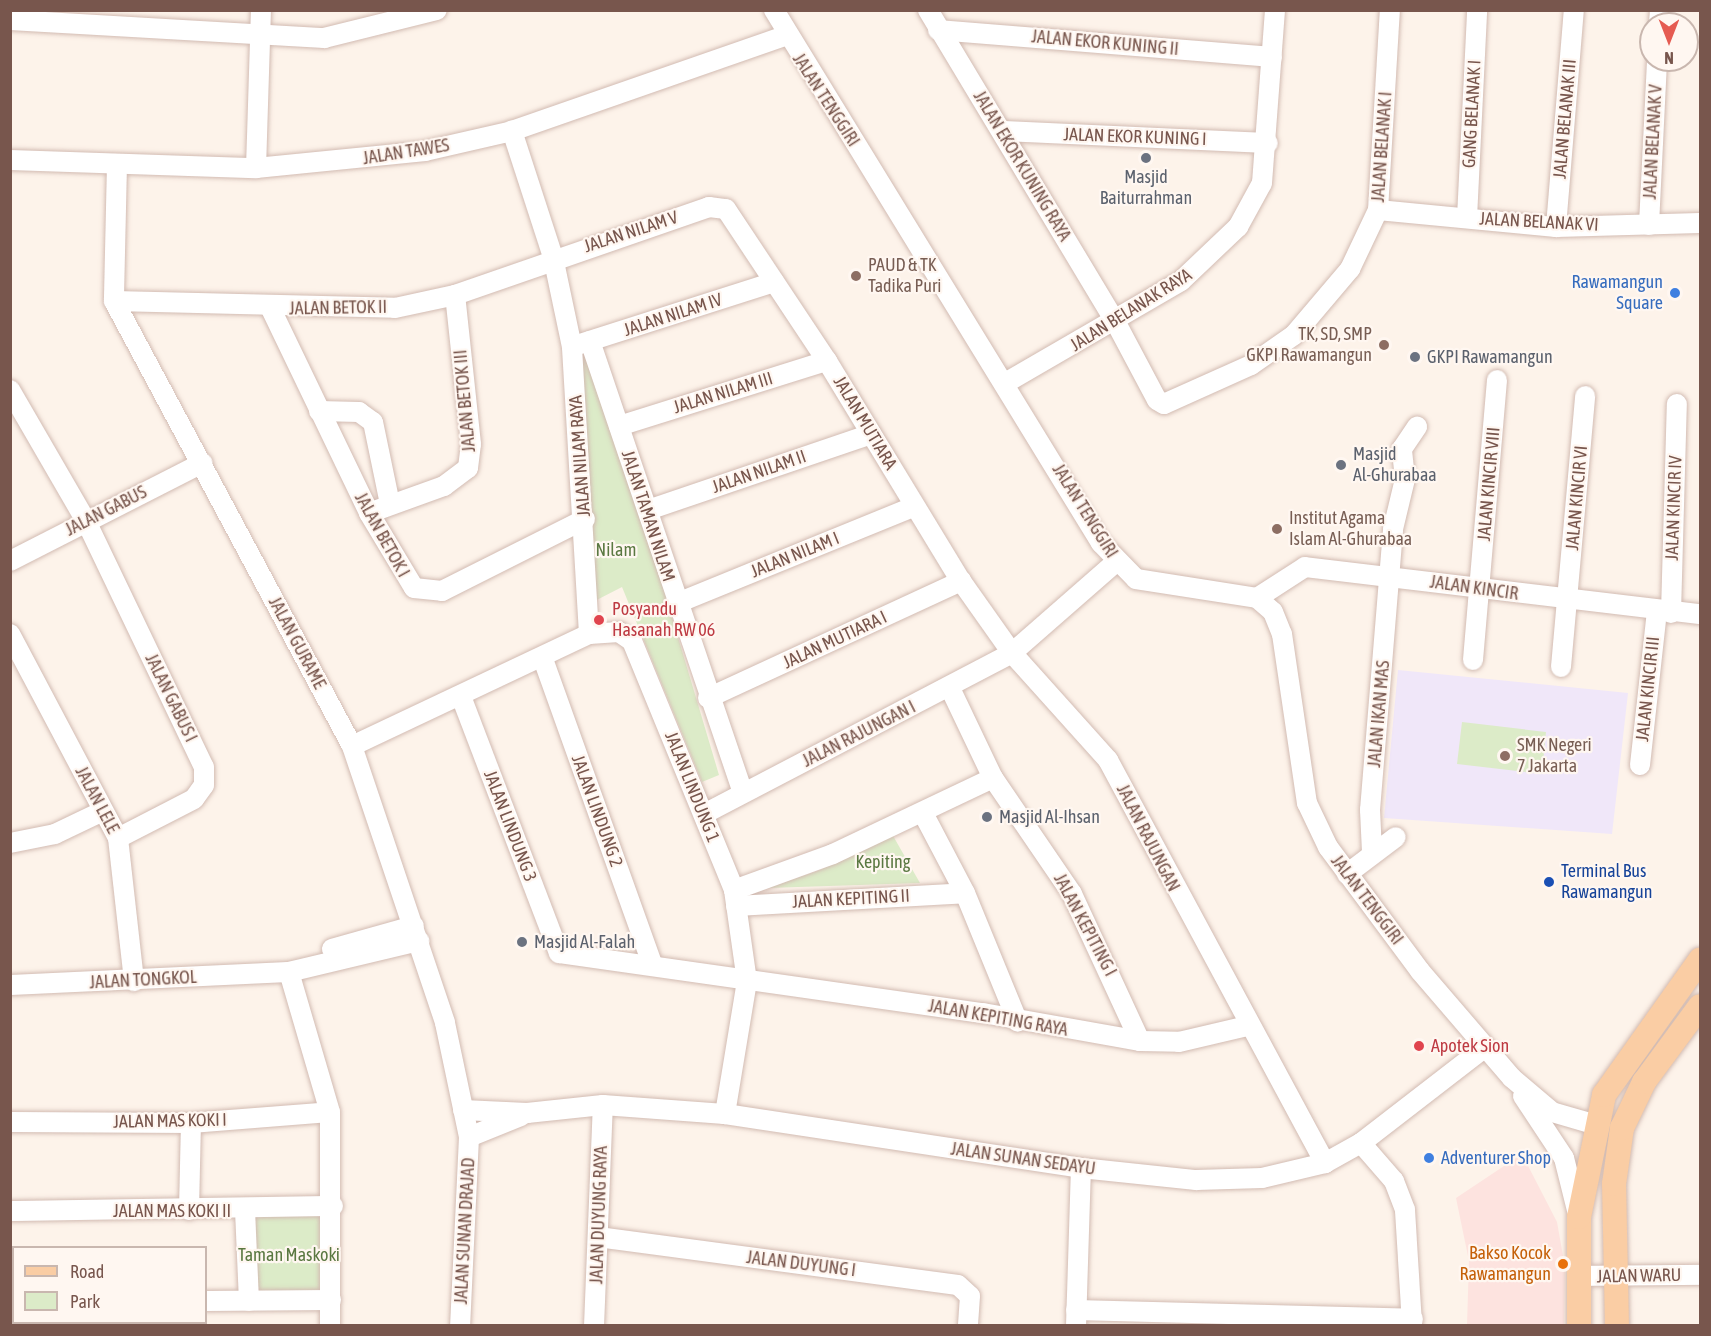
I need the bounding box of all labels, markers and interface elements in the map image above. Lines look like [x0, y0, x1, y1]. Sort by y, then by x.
north arrow [1639, 12, 1699, 72]
street label: JALAN EKOR KUNING II [1030, 26, 1180, 60]
street label: JALAN TENGGIRI [788, 49, 864, 151]
text: N [1664, 49, 1674, 67]
street label: JALAN BELANAK III [1549, 58, 1581, 180]
street label: GANG BELANAK I [1458, 59, 1486, 169]
street label: JALAN BELANAK V [1639, 84, 1667, 200]
street label: JALAN EKOR KUNING RAYA [969, 87, 1075, 245]
street label: JALAN BELANAK I [1367, 91, 1397, 203]
street label: JALAN EKOR KUNING I [1063, 124, 1207, 150]
street label: JALAN TAWES [361, 134, 451, 170]
marker: Masjid Baiturrahman [1139, 151, 1153, 165]
place label: Masjid Baiturrahman [1100, 167, 1192, 210]
street label: JALAN NILAM V [581, 207, 681, 257]
street label: JALAN BELANAK VI [1479, 208, 1599, 236]
place label: PAUD & TK Tadika Puri [868, 255, 941, 298]
street label: JALAN BELANAK RAYA [1066, 264, 1196, 356]
marker: PAUD & TK Tadika Puri [849, 269, 863, 283]
place label: Rawamangun Square [1571, 272, 1663, 314]
marker: Rawamangun Square [1668, 286, 1682, 300]
street label: JALAN NILAM IV [621, 289, 725, 341]
street label: JALAN BETOK II [289, 296, 387, 320]
place label: TK, SD, SMP GKPI Rawamangun [1246, 324, 1372, 366]
marker: TK, SD, SMP GKPI Rawamangun [1377, 338, 1391, 352]
place label: GKPI Rawamangun [1427, 346, 1553, 368]
street label: JALAN BETOK III [450, 349, 480, 453]
marker: GKPI Rawamangun [1408, 350, 1422, 364]
street label: JALAN NILAM III [671, 368, 775, 418]
street label: JALAN MUTIARA [829, 372, 901, 474]
street label: JALAN NILAM RAYA [565, 394, 595, 518]
street label: JALAN KINCIR VIII [1473, 426, 1505, 542]
place label: Masjid Al-Ghurabaa [1353, 444, 1437, 486]
street label: JALAN KINCIR VI [1562, 445, 1592, 551]
street label: JALAN NILAM II [709, 446, 809, 498]
street label: JALAN TAMAN NILAM [617, 448, 679, 584]
street label: JALAN KINCIR IV [1661, 455, 1687, 561]
marker: Masjid Al-Ghurabaa [1334, 458, 1348, 472]
street label: JALAN TENGGIRI [1048, 460, 1122, 562]
street label: JALAN GABUS [62, 481, 150, 541]
street label: JALAN BETOK I [350, 489, 414, 581]
place label: Institut Agama Islam Al-Ghurabaa [1289, 508, 1412, 550]
marker: Institut Agama Islam Al-Ghurabaa [1270, 522, 1284, 536]
street label: JALAN NILAM I [748, 527, 842, 583]
park label: Nilam [596, 539, 636, 561]
street label: JALAN KINCIR [1428, 571, 1520, 605]
street label: JALAN GURAME [264, 593, 330, 693]
place label: Posyandu Hasanah RW 06 [612, 599, 715, 642]
street label: JALAN MUTIARA I [780, 606, 890, 674]
marker: Posyandu Hasanah RW 06 [590, 611, 608, 629]
street label: JALAN KINCIR III [1632, 635, 1664, 743]
street label: JALAN GABUS I [140, 650, 202, 746]
street label: JALAN IKAN MAS [1364, 660, 1394, 768]
street label: JALAN RAJUNGAN I [799, 696, 919, 772]
street label: JALAN LINDUNG 1 [660, 729, 724, 845]
place label: SMK Negeri 7 Jakarta [1517, 735, 1592, 777]
marker: SMK Negeri 7 Jakarta [1498, 749, 1512, 763]
street label: JALAN LINDUNG 2 [567, 752, 627, 870]
street label: JALAN LELE [70, 763, 124, 837]
street label: JALAN LINDUNG 3 [479, 767, 541, 885]
street label: JALAN RAJUNGAN [1112, 781, 1184, 895]
place label: Masjid Al-Ihsan [999, 806, 1100, 828]
marker: Masjid Al-Ihsan [980, 810, 994, 824]
park label: Kepiting [855, 851, 911, 873]
street label: JALAN TENGGIRI [1326, 851, 1408, 949]
place label: Terminal Bus Rawamangun [1561, 861, 1653, 904]
street label: JALAN KEPITING I [1049, 870, 1121, 980]
marker: Terminal Bus Rawamangun [1542, 875, 1556, 889]
street label: JALAN KEPITING II [792, 885, 910, 913]
place label: Masjid Al-Falah [534, 931, 635, 953]
marker: Masjid Al-Falah [515, 935, 529, 949]
street label: JALAN TONGKOL [89, 966, 197, 994]
street label: JALAN KEPITING RAYA [927, 995, 1069, 1041]
place label: Apotek Sion [1431, 1035, 1509, 1057]
marker: Apotek Sion [1412, 1039, 1426, 1053]
street label: JALAN MAS KOKI I [113, 1109, 227, 1133]
street label: JALAN SUNAN SEDAYU [949, 1138, 1097, 1180]
street label: JALAN DUYUNG RAYA [586, 1146, 612, 1284]
place label: Adventurer Shop [1441, 1147, 1551, 1169]
marker: Adventurer Shop [1422, 1151, 1436, 1165]
street label: JALAN SUNAN DRAJAD [450, 1157, 480, 1305]
street label: JALAN MAS KOKI II [113, 1200, 231, 1222]
place label: Bakso Kocok Rawamangun [1459, 1243, 1551, 1286]
park label: Taman Maskoki [238, 1244, 340, 1266]
legend [12, 1246, 207, 1324]
street label: JALAN DUYUNG I [745, 1247, 857, 1281]
marker: Bakso Kocok Rawamangun [1556, 1257, 1570, 1271]
text: Road [70, 1261, 104, 1282]
street label: JALAN WARU [1597, 1264, 1681, 1288]
text: Park [70, 1291, 100, 1312]

